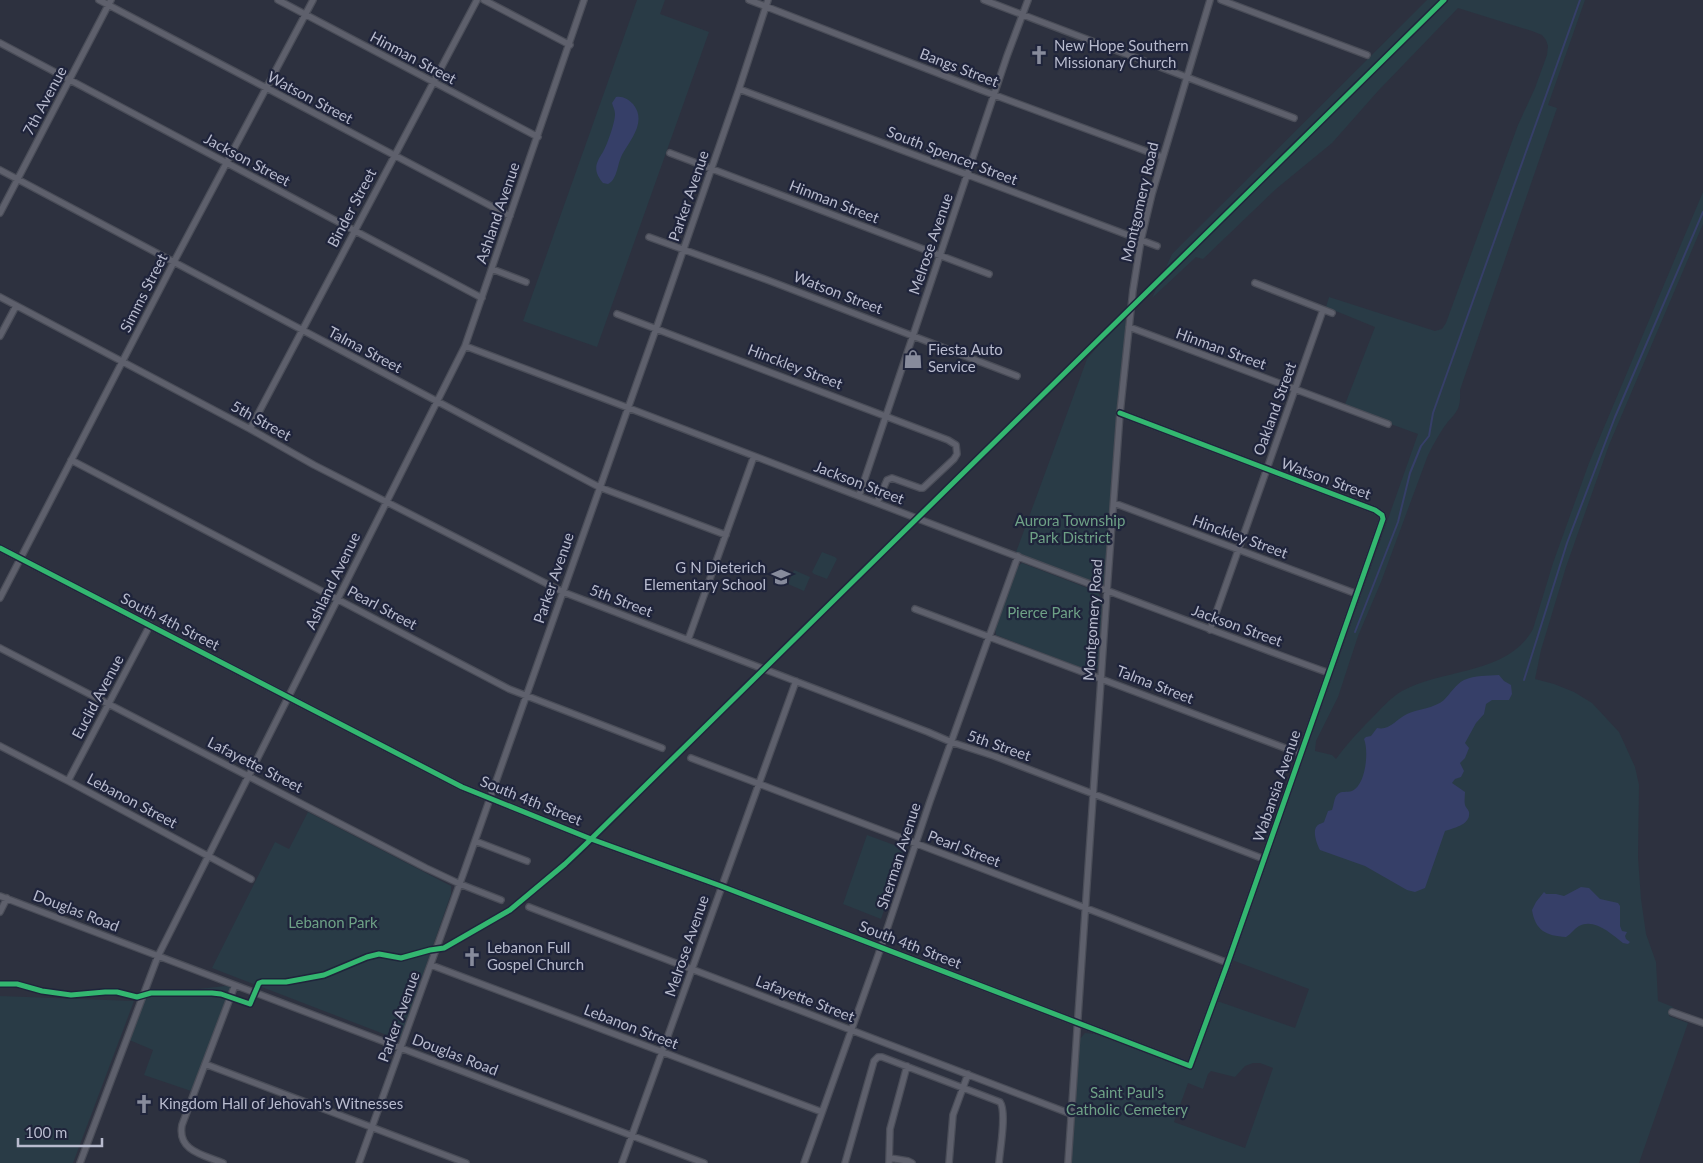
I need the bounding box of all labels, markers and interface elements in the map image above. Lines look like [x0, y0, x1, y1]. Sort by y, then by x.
street label: Hinman Street [367, 27, 460, 88]
place label: New Hope Southern Missionary Church [1054, 36, 1189, 71]
street label: Bangs Street [917, 44, 1002, 91]
church icon: New Hope Southern Missionary Church [1028, 44, 1050, 66]
street label: 7th Avenue [18, 63, 70, 138]
street label: Watson Street [265, 67, 357, 127]
street label: South Spencer Street [884, 122, 1021, 189]
street label: Jackson Street [201, 129, 294, 190]
street label: Montgomery Road [1117, 140, 1162, 263]
street label: Parker Avenue [664, 148, 712, 243]
street label: Ashland Avenue [471, 160, 523, 266]
street label: Binder Street [323, 165, 380, 250]
street label: Hinman Street [787, 176, 882, 227]
street label: Melrose Avenue [904, 190, 956, 297]
street label: Simms Street [116, 250, 171, 335]
street label: Watson Street [791, 267, 886, 318]
street label: Talma Street [325, 322, 406, 376]
street label: Hinman Street [1174, 323, 1270, 373]
street label: Hinckley Street [745, 340, 846, 393]
place label: Fiesta Auto Service [928, 340, 1003, 375]
shop icon: Fiesta Auto Service [902, 348, 924, 370]
street label: Oakland Street [1249, 359, 1299, 458]
street label: 5th Street [228, 396, 295, 444]
street label: Watson Street [1279, 454, 1374, 503]
street label: Jackson Street [812, 457, 907, 508]
street label: Hinckley Street [1190, 510, 1291, 562]
park label: Aurora Township Park District [1015, 511, 1125, 546]
street label: Ashland Avenue [301, 529, 363, 632]
street label: Parker Avenue [529, 530, 577, 625]
place label: G N Dieterich Elementary School [644, 558, 766, 593]
street label: Montgomery Road [1079, 558, 1105, 682]
school or university icon: G N Dieterich Elementary School [770, 566, 792, 588]
street label: 5th Street [587, 580, 656, 620]
street label: Pearl Street [345, 581, 421, 633]
street label: South 4th Street [118, 588, 223, 654]
street label: Jackson Street [1190, 600, 1286, 650]
park label: Pierce Park [1007, 603, 1081, 621]
street label: Euclid Avenue [67, 651, 127, 742]
street label: Talma Street [1114, 661, 1197, 707]
street label: 5th Street [965, 726, 1034, 764]
street label: Wabansia Avenue [1249, 727, 1304, 844]
street label: Lafayette Street [205, 732, 307, 796]
street label: Lebanon Street [84, 769, 181, 832]
street label: South 4th Street [478, 771, 586, 829]
street label: Sherman Avenue [872, 800, 924, 911]
street label: Pearl Street [926, 826, 1004, 870]
street label: Douglas Road [31, 885, 122, 935]
street label: Melrose Avenue [660, 892, 712, 999]
park label: Lebanon Park [288, 913, 378, 931]
street label: South 4th Street [857, 916, 965, 972]
place label: Lebanon Full Gospel Church [487, 938, 584, 973]
church icon: Lebanon Full Gospel Church [461, 946, 483, 968]
street label: Parker Avenue [373, 969, 423, 1064]
street label: Lafayette Street [753, 971, 858, 1025]
street label: Lebanon Street [582, 1000, 682, 1053]
street label: Douglas Road [410, 1029, 501, 1079]
park label: Saint Paul's Catholic Cemetery [1066, 1083, 1188, 1118]
church icon: Kingdom Hall of Jehovah's Witnesses [133, 1093, 155, 1115]
place label: Kingdom Hall of Jehovah's Witnesses [159, 1094, 403, 1112]
scale bar [18, 1116, 101, 1148]
text: 100 m [25, 1123, 67, 1141]

